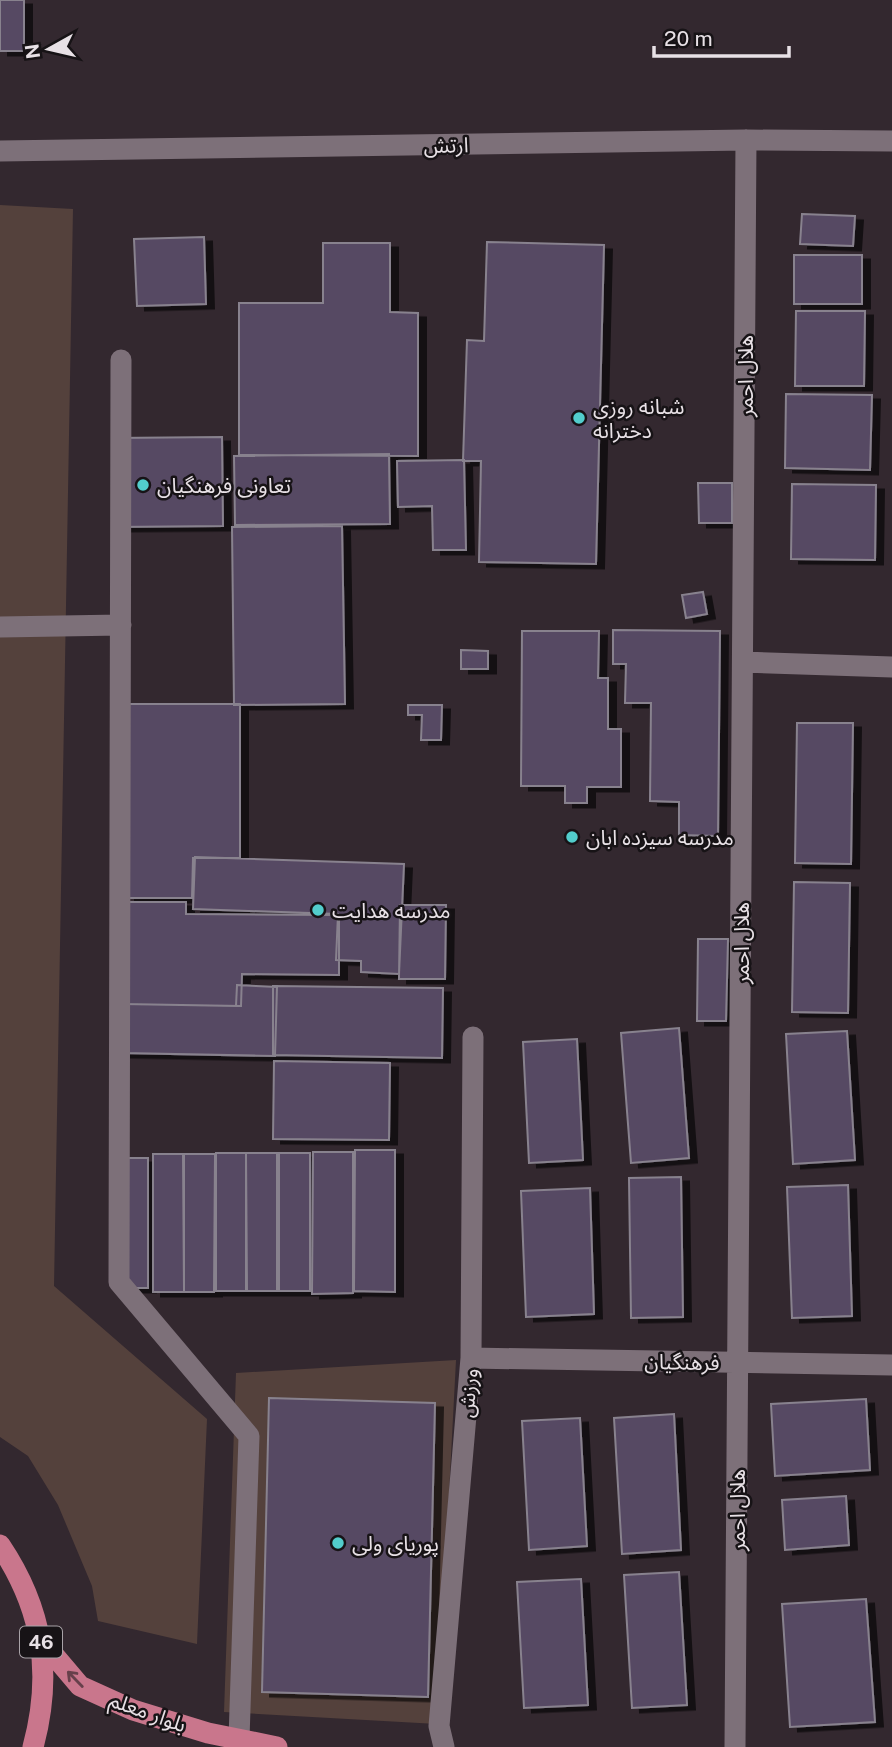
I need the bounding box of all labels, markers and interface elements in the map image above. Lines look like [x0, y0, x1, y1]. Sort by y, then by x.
north arrow [14, 14, 84, 84]
scale bar [654, 14, 789, 58]
text: 20 m [664, 26, 713, 51]
text: N [20, 42, 44, 60]
street label: ارتش [423, 132, 469, 158]
street label: هلال احمر [733, 335, 758, 418]
place label: شبانه روزی دخترانه [593, 394, 685, 443]
marker: شبانه روزی دخترانه [571, 410, 587, 426]
place label: تعاونی فرهنگیان [157, 473, 291, 498]
marker: تعاونی فرهنگیان [135, 477, 151, 493]
place label: مدرسه سیزده ابان [586, 825, 734, 850]
marker: مدرسه سیزده ابان [564, 829, 580, 845]
place label: مدرسه هدایت [332, 898, 451, 923]
marker: مدرسه هدایت [310, 902, 326, 918]
street label: هلال احمر [729, 902, 754, 985]
street label: فرهنگیان [644, 1349, 720, 1375]
street label: ورزش [453, 1367, 483, 1419]
street label: هلال احمر [725, 1469, 750, 1552]
place label: پوریای ولی [352, 1531, 439, 1557]
marker: پوریای ولی [330, 1535, 346, 1551]
road number: 46 [20, 1626, 62, 1658]
one-way arrow [67, 1670, 83, 1688]
street label: بلوار معلم [105, 1687, 190, 1740]

